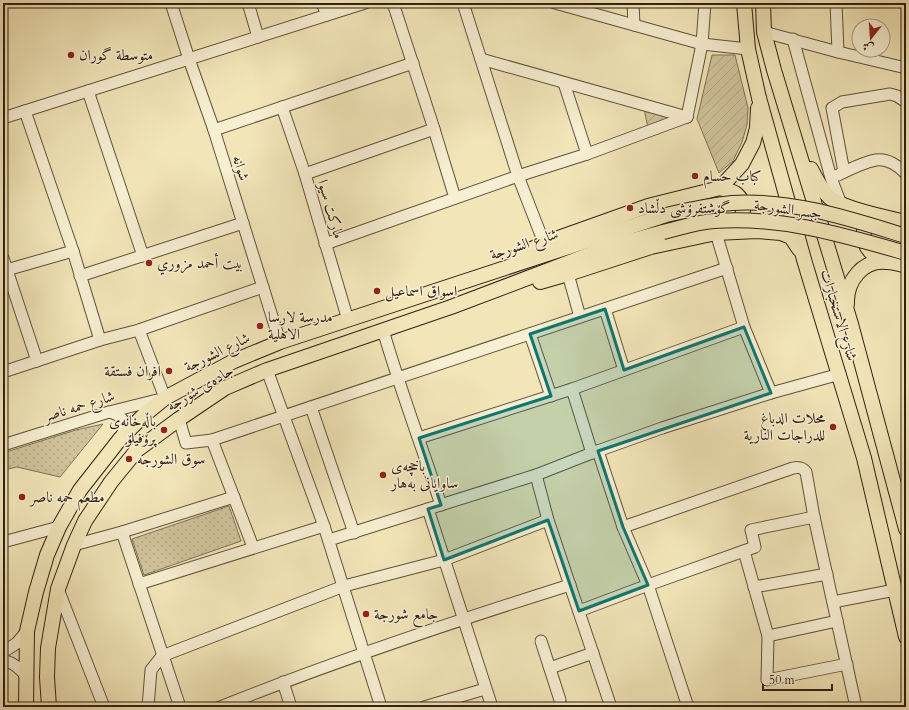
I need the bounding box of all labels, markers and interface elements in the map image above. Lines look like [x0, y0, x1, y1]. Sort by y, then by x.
north arrow [851, 18, 891, 58]
text: ش [861, 38, 876, 56]
place label: متوسطة گوران [79, 45, 153, 65]
marker: متوسطة گوران [66, 50, 76, 60]
street label: شوانە [228, 153, 254, 183]
place label: كباب حسام [703, 166, 761, 189]
marker: كباب حسام [690, 171, 700, 181]
street label: مارکت سیوا [313, 177, 349, 241]
street label: جسر الشورجة [753, 194, 823, 224]
place label: گۆشتفرۆشی دڵشاد [638, 198, 730, 219]
marker: گۆشتفرۆشی دڵشاد [625, 203, 635, 213]
street label: شارع الشورجة [487, 224, 561, 267]
place label: بيت أحمد مزوري [157, 252, 243, 275]
marker: بيت أحمد مزوري [144, 258, 154, 268]
street label: شارع الاستخبارات [813, 267, 862, 364]
place label: اسواق اسماعيل [385, 281, 457, 302]
marker: اسواق اسماعيل [372, 286, 382, 296]
place label: مدرسة لارسا الاهلية [268, 307, 333, 344]
marker: مدرسة لارسا الاهلية [255, 321, 265, 331]
street label: شارع الشورجة [181, 328, 254, 379]
street label: جادەی شۆرجە [163, 360, 237, 416]
place label: افران فستقة [104, 361, 161, 381]
marker: افران فستقة [164, 366, 174, 376]
street label: شارع حمه ناصر [39, 386, 118, 430]
place label: محلات الدباغ للدراجات النارية [744, 408, 825, 445]
place label: باڵەخانەی پرۆفیلۆ [109, 411, 157, 448]
marker: محلات الدباغ للدراجات النارية [828, 422, 838, 432]
marker: باڵەخانەی پرۆفیلۆ [159, 425, 169, 435]
place label: سوق الشورجه [137, 449, 205, 469]
marker: سوق الشورجه [124, 454, 134, 464]
place label: باخچەی ساوایانی بەهار [389, 456, 458, 493]
marker: باخچەی ساوایانی بەهار [378, 470, 388, 480]
place label: مطعم حمه ناصر [28, 487, 105, 511]
marker: مطعم حمه ناصر [17, 492, 27, 502]
place label: جامع شورجة [374, 604, 438, 628]
marker: جامع شورجة [361, 609, 371, 619]
scale bar [763, 666, 832, 692]
text: 50 m [769, 672, 796, 688]

